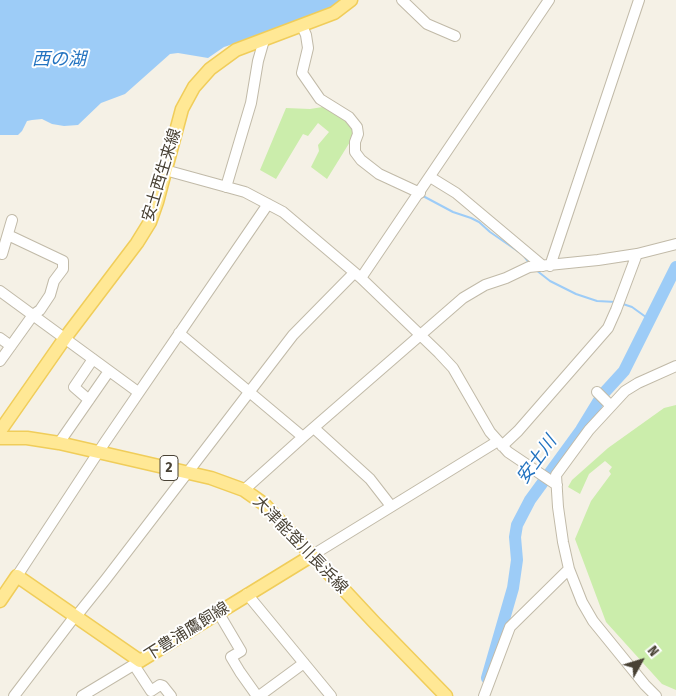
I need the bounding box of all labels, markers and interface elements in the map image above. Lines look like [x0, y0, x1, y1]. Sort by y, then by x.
water label: 西の湖 [32, 49, 86, 71]
street label: 安土西生来線 [139, 126, 185, 224]
water label: 安土川 [512, 432, 562, 488]
road number: 2 [160, 456, 178, 480]
street label: 大津能登川長浜線 [249, 492, 351, 598]
street label: 下豊浦鷹飼線 [141, 598, 233, 666]
north arrow [616, 636, 666, 686]
text: N [644, 643, 662, 660]

